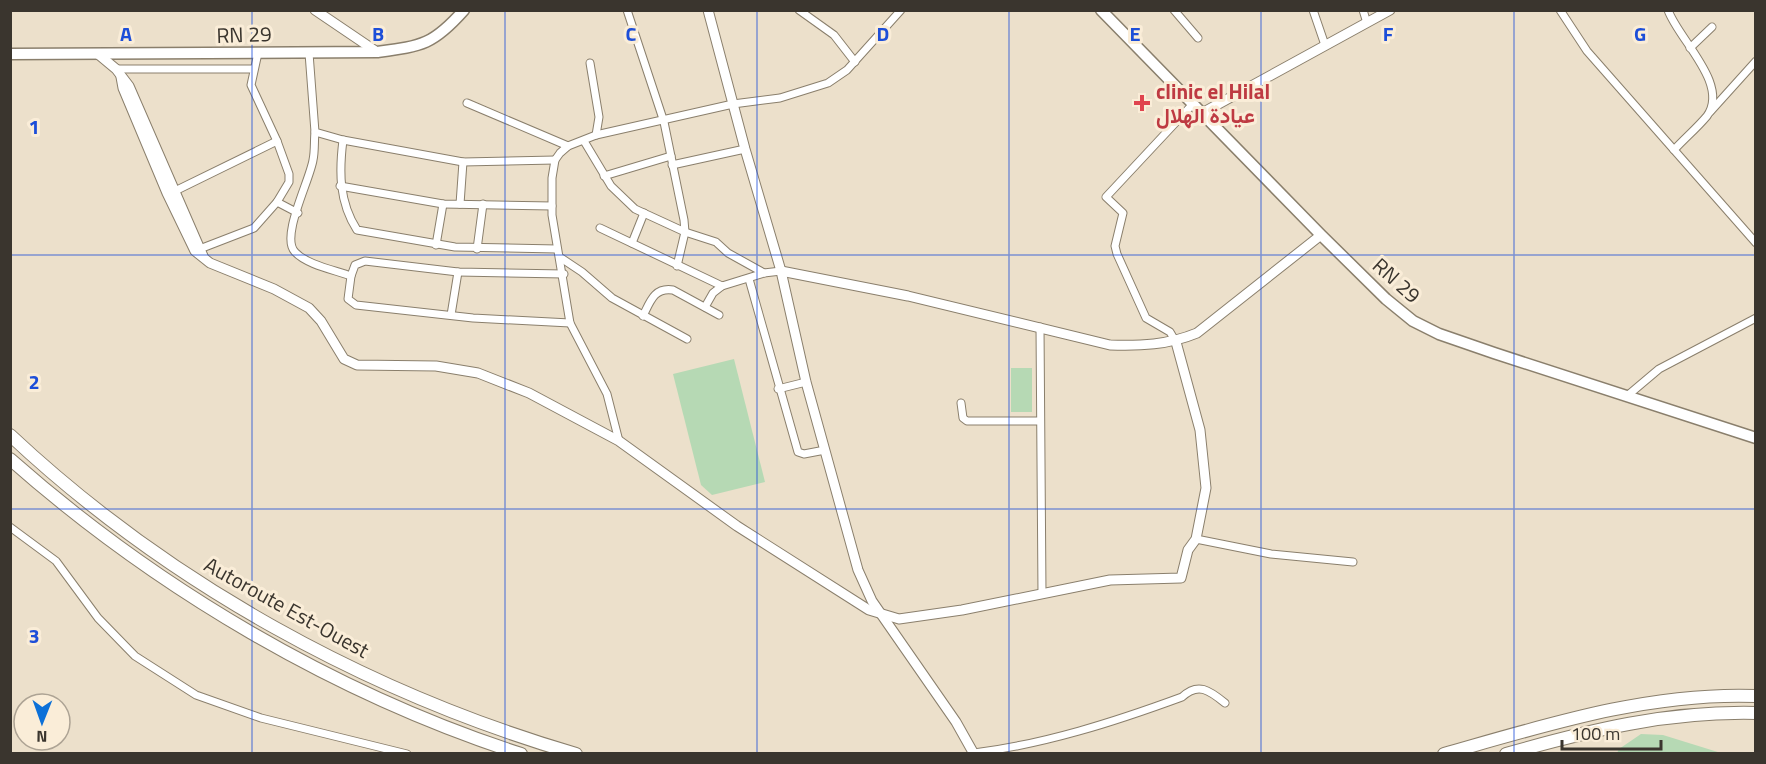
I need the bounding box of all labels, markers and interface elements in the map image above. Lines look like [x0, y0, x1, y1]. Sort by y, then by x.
street label: RN 29 [216, 17, 272, 51]
text: A [120, 18, 132, 49]
text: B [372, 18, 384, 49]
text: C [626, 18, 637, 49]
text: D [877, 18, 889, 49]
text: E [1129, 18, 1141, 49]
text: F [1383, 18, 1394, 49]
text: G [1634, 18, 1646, 49]
place label: clinic el Hilal عيادة الهلال [1156, 75, 1270, 131]
marker: clinic el Hilal عيادة الهلال [1133, 94, 1151, 112]
text: 1 [28, 111, 40, 142]
street label: RN 29 [1366, 250, 1428, 310]
text: 2 [28, 366, 40, 397]
street label: Autoroute Est-Ouest [199, 548, 376, 666]
text: 3 [28, 620, 40, 651]
north arrow [12, 692, 72, 752]
scale bar [1562, 713, 1661, 751]
text: 100 m [1571, 720, 1620, 747]
text: N [36, 725, 47, 749]

